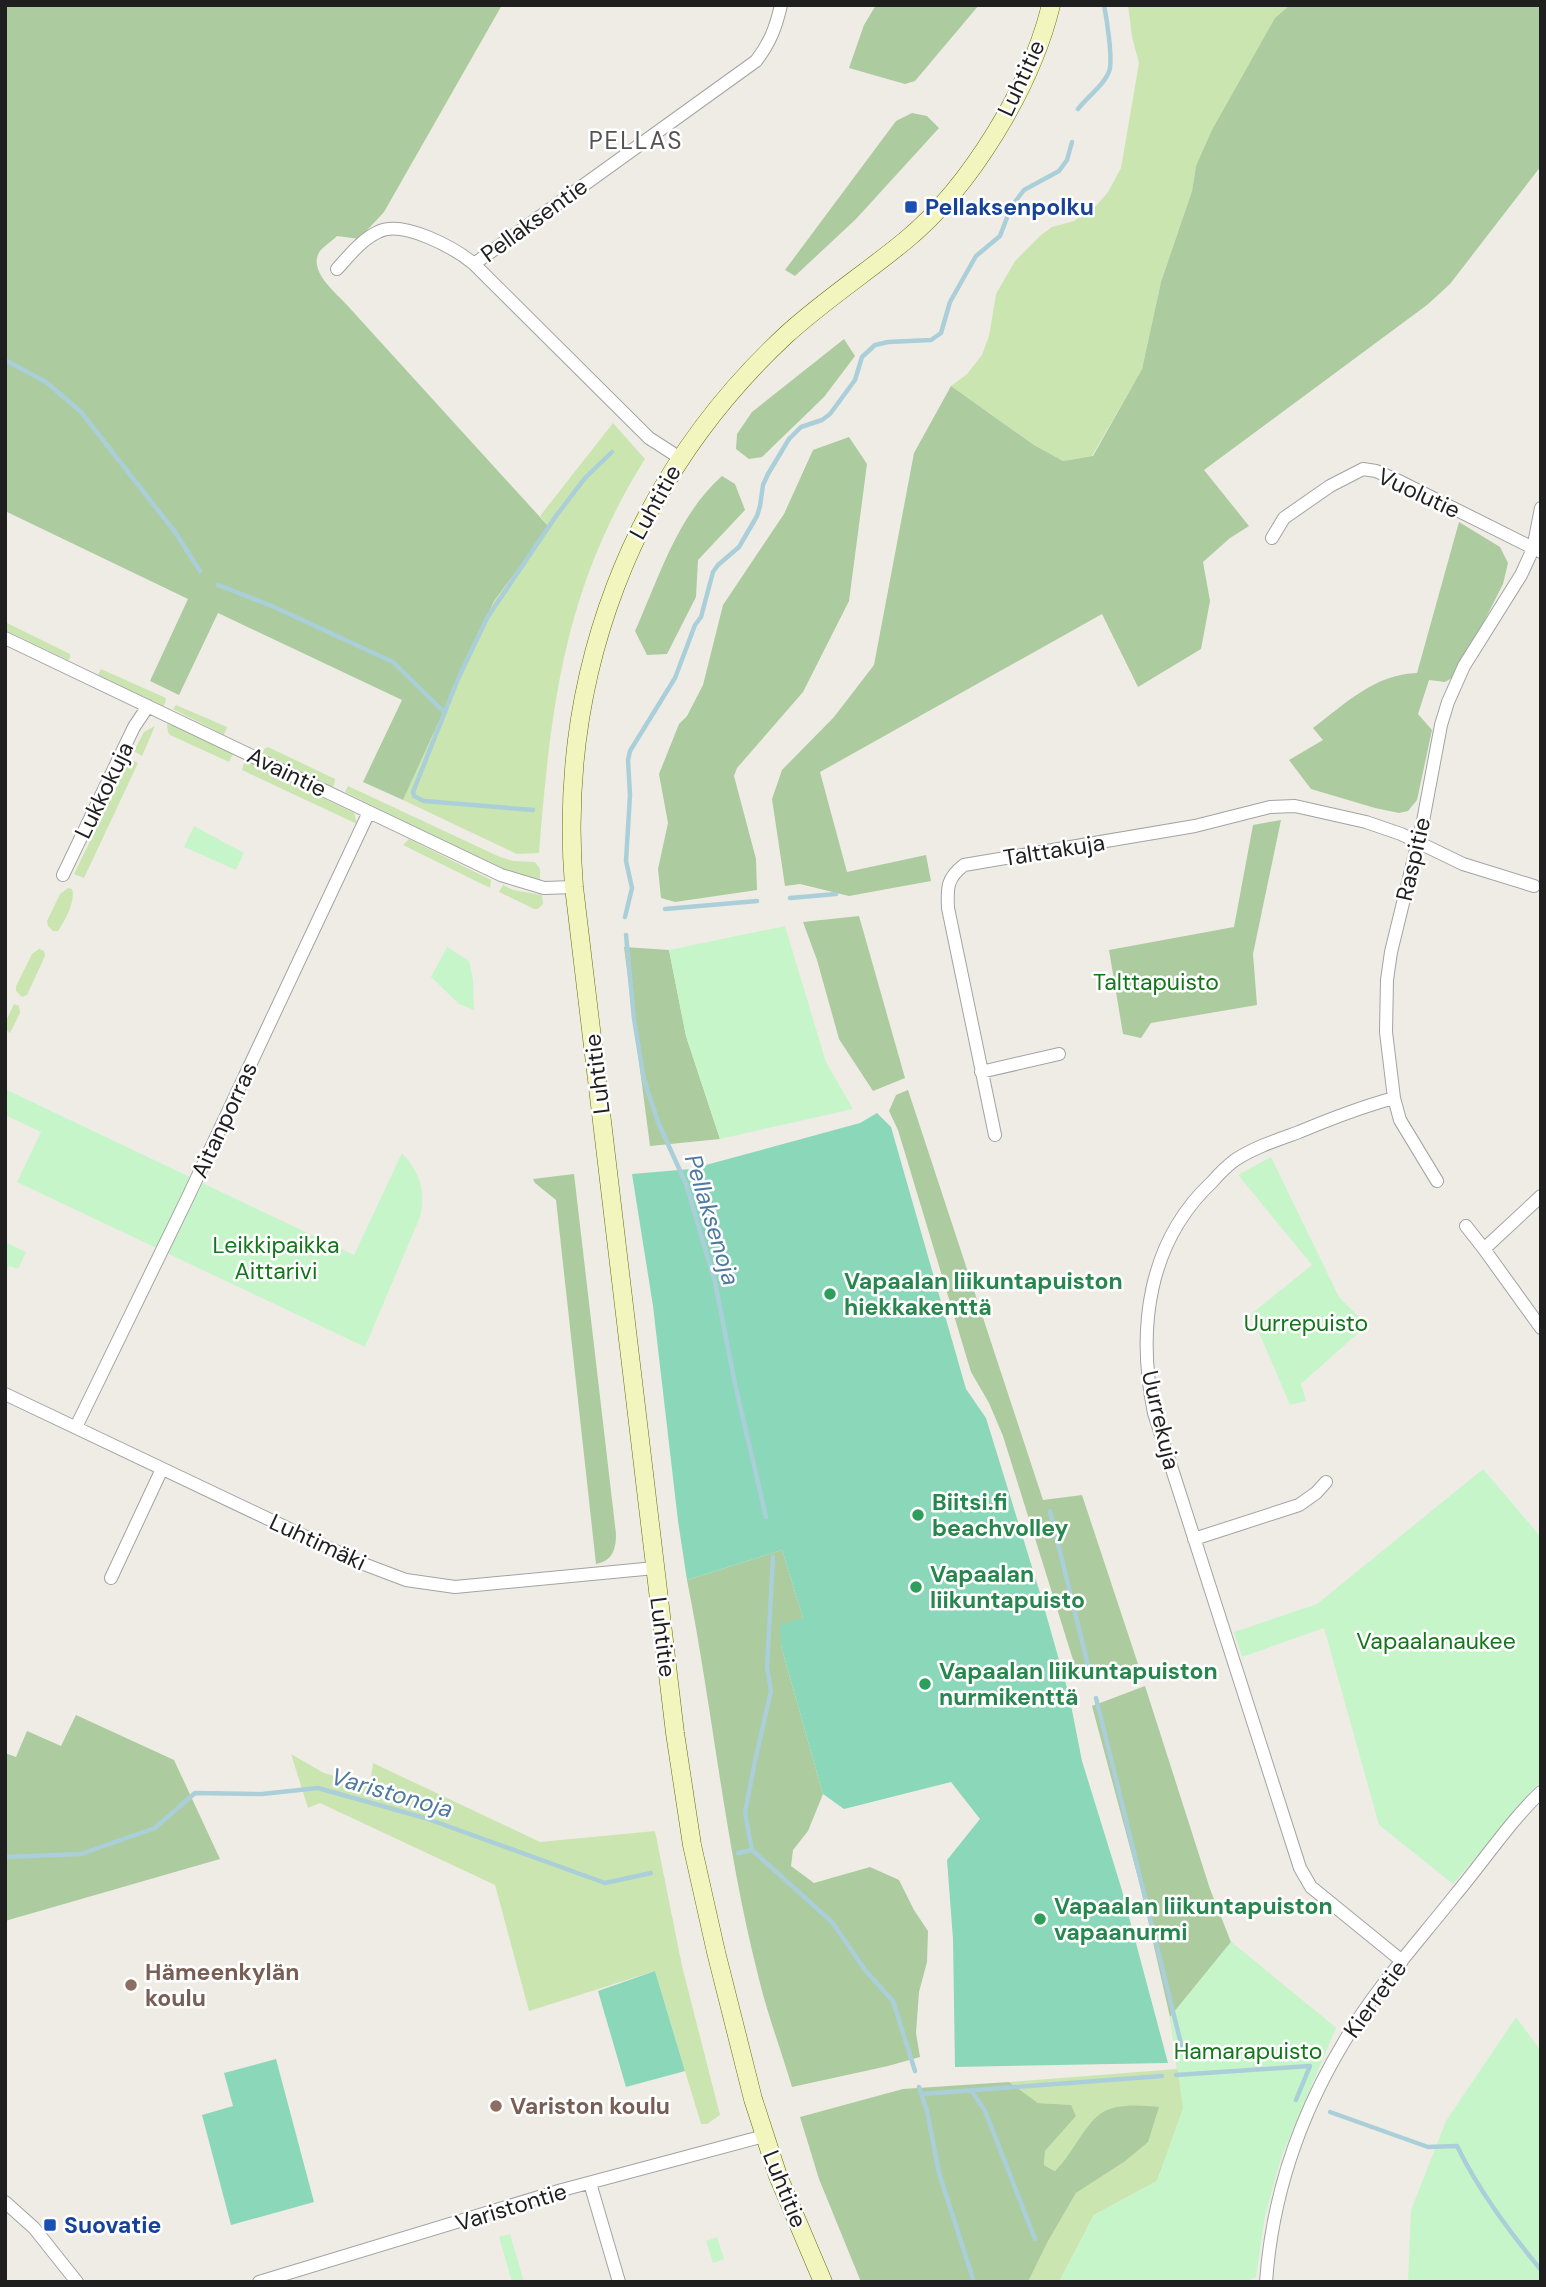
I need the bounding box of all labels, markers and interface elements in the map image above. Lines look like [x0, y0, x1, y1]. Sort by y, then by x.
street label: Luhtitie [990, 35, 1052, 121]
district label: PELLAS [589, 125, 683, 156]
street label: Pellaksentie [475, 171, 593, 269]
place label: Pellaksenpolku [925, 192, 1094, 222]
marker: Pellaksenpolku [903, 199, 919, 215]
street label: Luhtitie [622, 459, 688, 545]
street label: Vuolutie [1373, 461, 1465, 525]
street label: Lukkokuja [68, 737, 140, 843]
street label: Avaintie [242, 740, 332, 804]
street label: Raspitie [1389, 814, 1437, 904]
street label: Talttakuja [1001, 827, 1107, 873]
park label: Talttapuisto [1093, 967, 1219, 997]
street label: Luhtitie [577, 1032, 617, 1116]
street label: Aitanporras [184, 1057, 264, 1183]
water label: Pellaksenoja [678, 1150, 747, 1289]
park label: Leikkipaikka Aittarivi [213, 1230, 339, 1286]
place label: Vapaalan liikuntapuiston hiekkakenttä [844, 1266, 1123, 1322]
marker: Vapaalan liikuntapuiston hiekkakenttä [822, 1286, 838, 1302]
park label: Uurrepuisto [1244, 1308, 1368, 1338]
street label: Uurrekuja [1135, 1368, 1187, 1472]
place label: Biitsi.fi beachvolley [932, 1487, 1069, 1543]
street label: Luhtimäki [265, 1507, 371, 1577]
marker: Biitsi.fi beachvolley [910, 1507, 926, 1523]
place label: Vapaalan liikuntapuisto [930, 1559, 1085, 1615]
marker: Vapaalan liikuntapuisto [908, 1579, 924, 1595]
street label: Luhtitie [643, 1595, 683, 1679]
park label: Vapaalanaukee [1356, 1626, 1516, 1656]
place label: Vapaalan liikuntapuiston nurmikenttä [939, 1656, 1218, 1712]
marker: Vapaalan liikuntapuiston nurmikenttä [917, 1676, 933, 1692]
water label: Varistonoja [328, 1760, 457, 1825]
place label: Vapaalan liikuntapuiston vapaanurmi [1054, 1891, 1333, 1947]
marker: Vapaalan liikuntapuiston vapaanurmi [1032, 1911, 1048, 1927]
street label: Kierretie [1337, 1954, 1413, 2044]
place label: Hämeenkylän koulu [145, 1957, 299, 2013]
marker: Hämeenkylän koulu [123, 1977, 139, 1993]
park label: Hamarapuisto [1174, 2036, 1322, 2066]
place label: Variston koulu [510, 2091, 670, 2121]
marker: Variston koulu [488, 2098, 504, 2114]
street label: Luhtitie [756, 2146, 814, 2232]
street label: Varistontie [452, 2176, 570, 2238]
place label: Suovatie [64, 2210, 161, 2240]
marker: Suovatie [42, 2217, 58, 2233]

